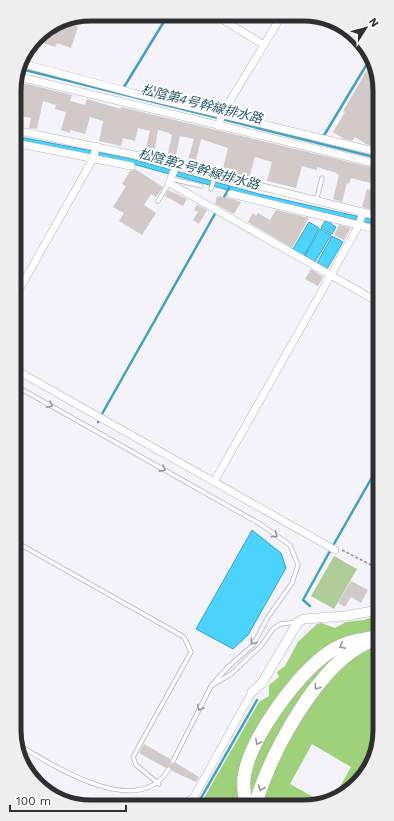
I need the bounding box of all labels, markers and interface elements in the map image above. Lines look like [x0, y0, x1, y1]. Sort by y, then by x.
north arrow [346, 8, 386, 48]
text: N [366, 15, 381, 30]
water label: 松陰第4号幹線排水路 [140, 82, 265, 127]
water label: 松陰第2号幹線排水路 [137, 146, 262, 193]
one-way arrow [45, 401, 53, 408]
one-way arrow [159, 464, 166, 472]
one-way arrow [271, 530, 278, 537]
one-way arrow [251, 638, 258, 645]
one-way arrow [339, 641, 346, 649]
one-way arrow [315, 683, 322, 690]
one-way arrow [197, 704, 205, 711]
one-way arrow [255, 738, 263, 745]
one-way arrow [257, 784, 265, 791]
scale bar [10, 787, 126, 813]
text: 100 m [16, 794, 51, 808]

